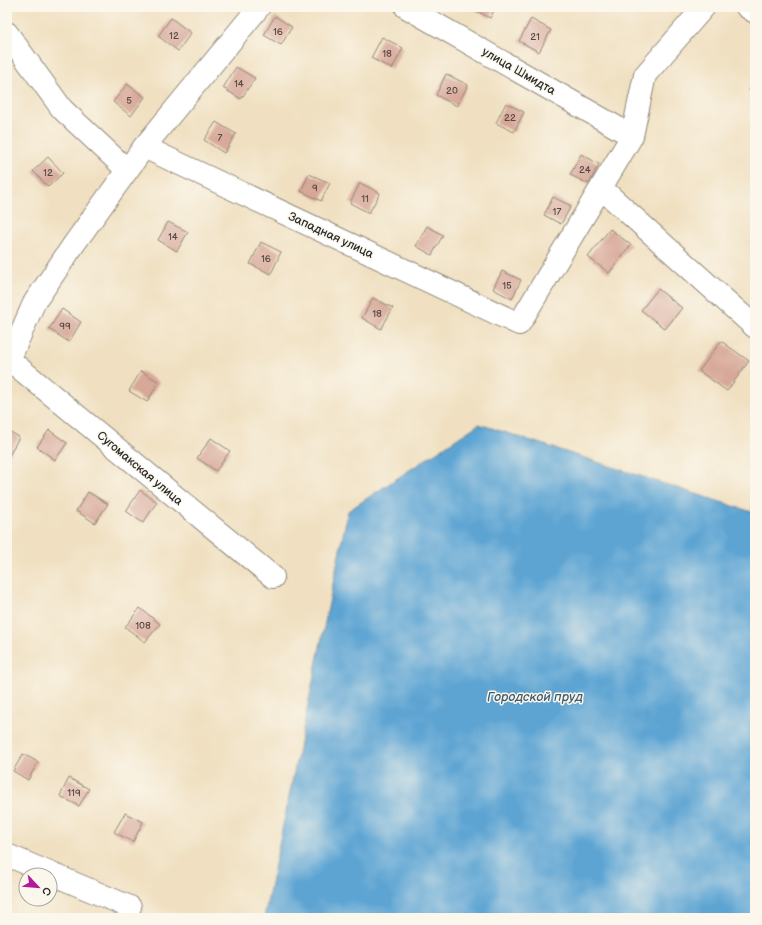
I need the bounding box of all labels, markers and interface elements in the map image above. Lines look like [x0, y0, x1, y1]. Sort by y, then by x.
house number: 16 [273, 26, 283, 38]
house number: 12 [169, 30, 179, 42]
house number: 21 [530, 31, 540, 43]
street label: улица Шмидта [479, 44, 558, 99]
house number: 18 [382, 48, 392, 60]
house number: 14 [234, 78, 244, 90]
house number: 20 [446, 85, 458, 97]
house number: 5 [126, 95, 132, 107]
house number: 22 [504, 112, 516, 124]
house number: 7 [218, 132, 223, 144]
house number: 24 [579, 164, 591, 176]
house number: 12 [43, 167, 53, 179]
house number: 9 [312, 182, 318, 194]
house number: 11 [361, 193, 369, 205]
house number: 17 [553, 206, 561, 218]
street label: Западная улица [286, 209, 376, 262]
house number: 14 [168, 231, 178, 243]
house number: 16 [261, 253, 271, 265]
house number: 15 [502, 280, 512, 292]
house number: 18 [372, 308, 382, 320]
house number: 99 [59, 320, 71, 332]
street label: Сугомакская улица [94, 428, 186, 509]
house number: 108 [135, 620, 151, 632]
water label: Городской пруд [487, 689, 583, 705]
house number: 119 [67, 787, 81, 799]
north arrow [18, 867, 58, 907]
text: С [39, 885, 54, 898]

